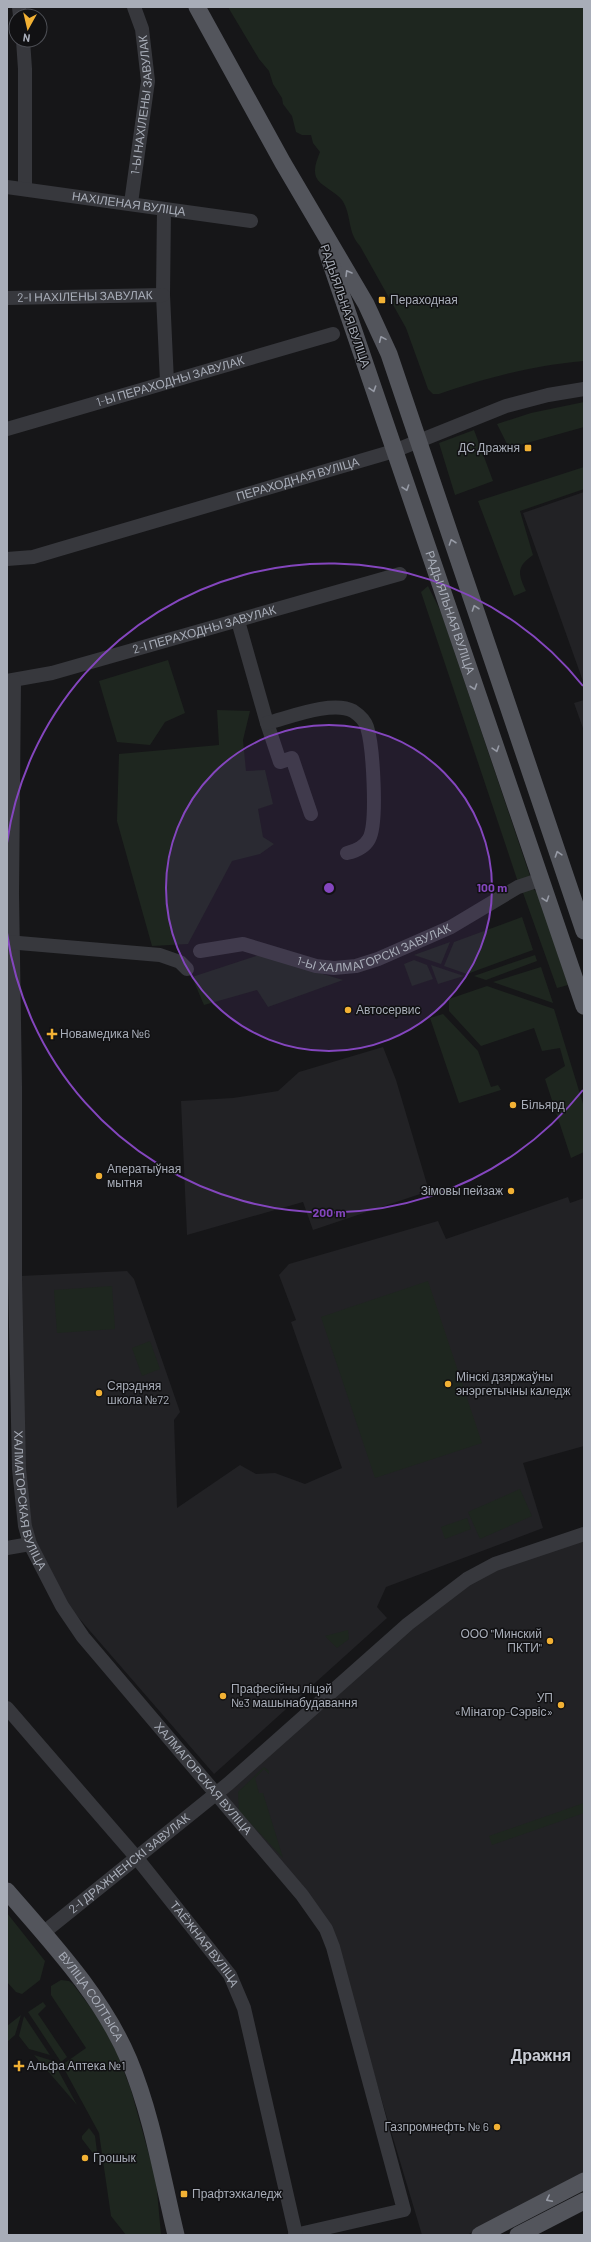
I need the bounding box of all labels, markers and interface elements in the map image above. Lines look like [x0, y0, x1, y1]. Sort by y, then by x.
north arrow [8, 8, 48, 48]
text: N [22, 31, 31, 45]
street label: 1-Ы НАХІЛЕНЫ ЗАВУЛАК [127, 34, 154, 175]
street label: НАХІЛЕНАЯ ВУЛІЦА [71, 188, 187, 218]
street label: РАДЫЯЛЬНАЯ ВУЛІЦА [317, 242, 374, 369]
one-way arrow [345, 270, 352, 277]
street label: 2-І НАХІЛЕНЫ ЗАВУЛАК [17, 287, 153, 304]
place label: Пераходная [390, 292, 458, 307]
marker: Пераходная [377, 295, 387, 305]
one-way arrow [379, 335, 387, 343]
street label: 1-Ы ПЕРАХОДНЫ ЗАВУЛАК [94, 352, 246, 409]
one-way arrow [368, 385, 377, 392]
place label: ДС Дражня [458, 440, 520, 455]
marker: ДС Дражня [523, 443, 533, 453]
street label: ПЕРАХОДНАЯ ВУЛІЦА [234, 454, 361, 503]
one-way arrow [401, 484, 410, 491]
one-way arrow [448, 539, 457, 546]
street label: РАДЫЯЛЬНАЯ ВУЛІЦА [423, 549, 478, 676]
street label: 2-І ПЕРАХОДНЫ ЗАВУЛАК [131, 602, 277, 656]
one-way arrow [471, 604, 480, 611]
one-way arrow [469, 684, 478, 691]
one-way arrow [491, 746, 500, 753]
one-way arrow [555, 851, 563, 858]
text: 100 m [477, 880, 507, 894]
centre of rings [322, 881, 336, 895]
one-way arrow [542, 896, 550, 903]
street label: 1-Ы ХАЛМАГОРСКІ ЗАВУЛАК [295, 920, 453, 974]
place label: Автосервис [356, 1002, 421, 1017]
marker: Автосервис [343, 1005, 353, 1015]
place label: Новамедика №6 [60, 1026, 150, 1041]
marker: Новамедика №6 [47, 1029, 57, 1039]
place label: Більярд [521, 1097, 565, 1112]
marker: Більярд [508, 1100, 518, 1110]
place label: Аператыўная мытня [107, 1161, 181, 1189]
marker: Аператыўная мытня [94, 1171, 104, 1181]
place label: Зімовы пейзаж [421, 1183, 503, 1197]
marker: Зімовы пейзаж [506, 1186, 516, 1196]
text: 200 m [313, 1205, 345, 1219]
place label: Мінскі дзяржаўны энэргетычны каледж [456, 1369, 571, 1398]
place label: Сярэдняя школа №72 [107, 1378, 169, 1406]
marker: Мінскі дзяржаўны энэргетычны каледж [443, 1379, 453, 1389]
marker: Сярэдняя школа №72 [94, 1388, 104, 1398]
street label: ХАЛМАГОРСКАЯ ВУЛІЦА [12, 1430, 50, 1572]
place label: ООО "Минский ПКТИ" [460, 1626, 542, 1654]
marker: ООО "Минский ПКТИ" [545, 1636, 555, 1646]
place label: Прафесійны ліцэй №3 машынабудавання [231, 1681, 357, 1710]
place label: УП «Мінатор-Сэрвіс» [454, 1690, 553, 1719]
marker: Прафесійны ліцэй №3 машынабудавання [218, 1691, 228, 1701]
marker: УП «Мінатор-Сэрвіс» [556, 1700, 566, 1710]
street label: ХАЛМАГОРСКАЯ ВУЛІЦА [152, 1719, 256, 1837]
street label: 2-І ДРАЖНЕНСКІ ЗАВУЛАК [66, 1810, 192, 1915]
street label: ТАЁЖНАЯ ВУЛІЦА [168, 1898, 242, 1989]
street label: ВУЛІЦА СОЛТЫСА [56, 1948, 127, 2043]
district label: Дражня [511, 2045, 571, 2064]
place label: Альфа Аптека №1 [27, 2058, 125, 2073]
marker: Альфа Аптека №1 [14, 2061, 24, 2071]
place label: Газпромнефть № 6 [385, 2119, 489, 2134]
marker: Газпромнефть № 6 [492, 2122, 502, 2132]
place label: Грошык [93, 2150, 136, 2165]
marker: Грошык [80, 2153, 90, 2163]
place label: Прафтэхкаледж [192, 2186, 282, 2201]
marker: Прафтэхкаледж [179, 2189, 189, 2199]
one-way arrow [546, 2194, 554, 2202]

